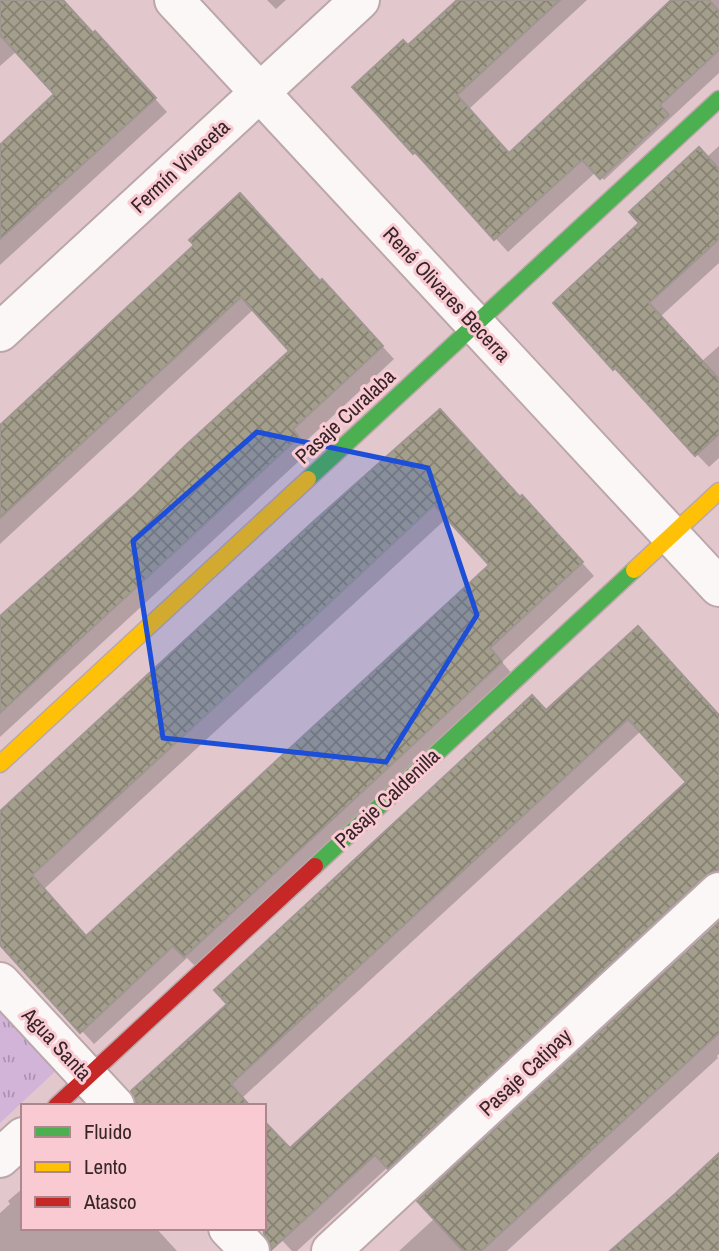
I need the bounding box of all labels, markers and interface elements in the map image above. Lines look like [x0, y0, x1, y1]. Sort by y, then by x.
street label: Fermín Vivaceta [124, 112, 236, 219]
street label: René Olivares Becerra [377, 220, 518, 368]
street label: Pasaje Curalaba [289, 362, 402, 470]
street label: Pasaje Caldenilla [328, 741, 446, 854]
street label: Agua Santa [15, 1000, 99, 1087]
street label: Pasaje Catipay [472, 1021, 578, 1122]
legend [21, 1104, 266, 1230]
text: Fluido [84, 1117, 132, 1146]
text: Lento [84, 1152, 127, 1181]
text: Atasco [83, 1187, 137, 1216]

